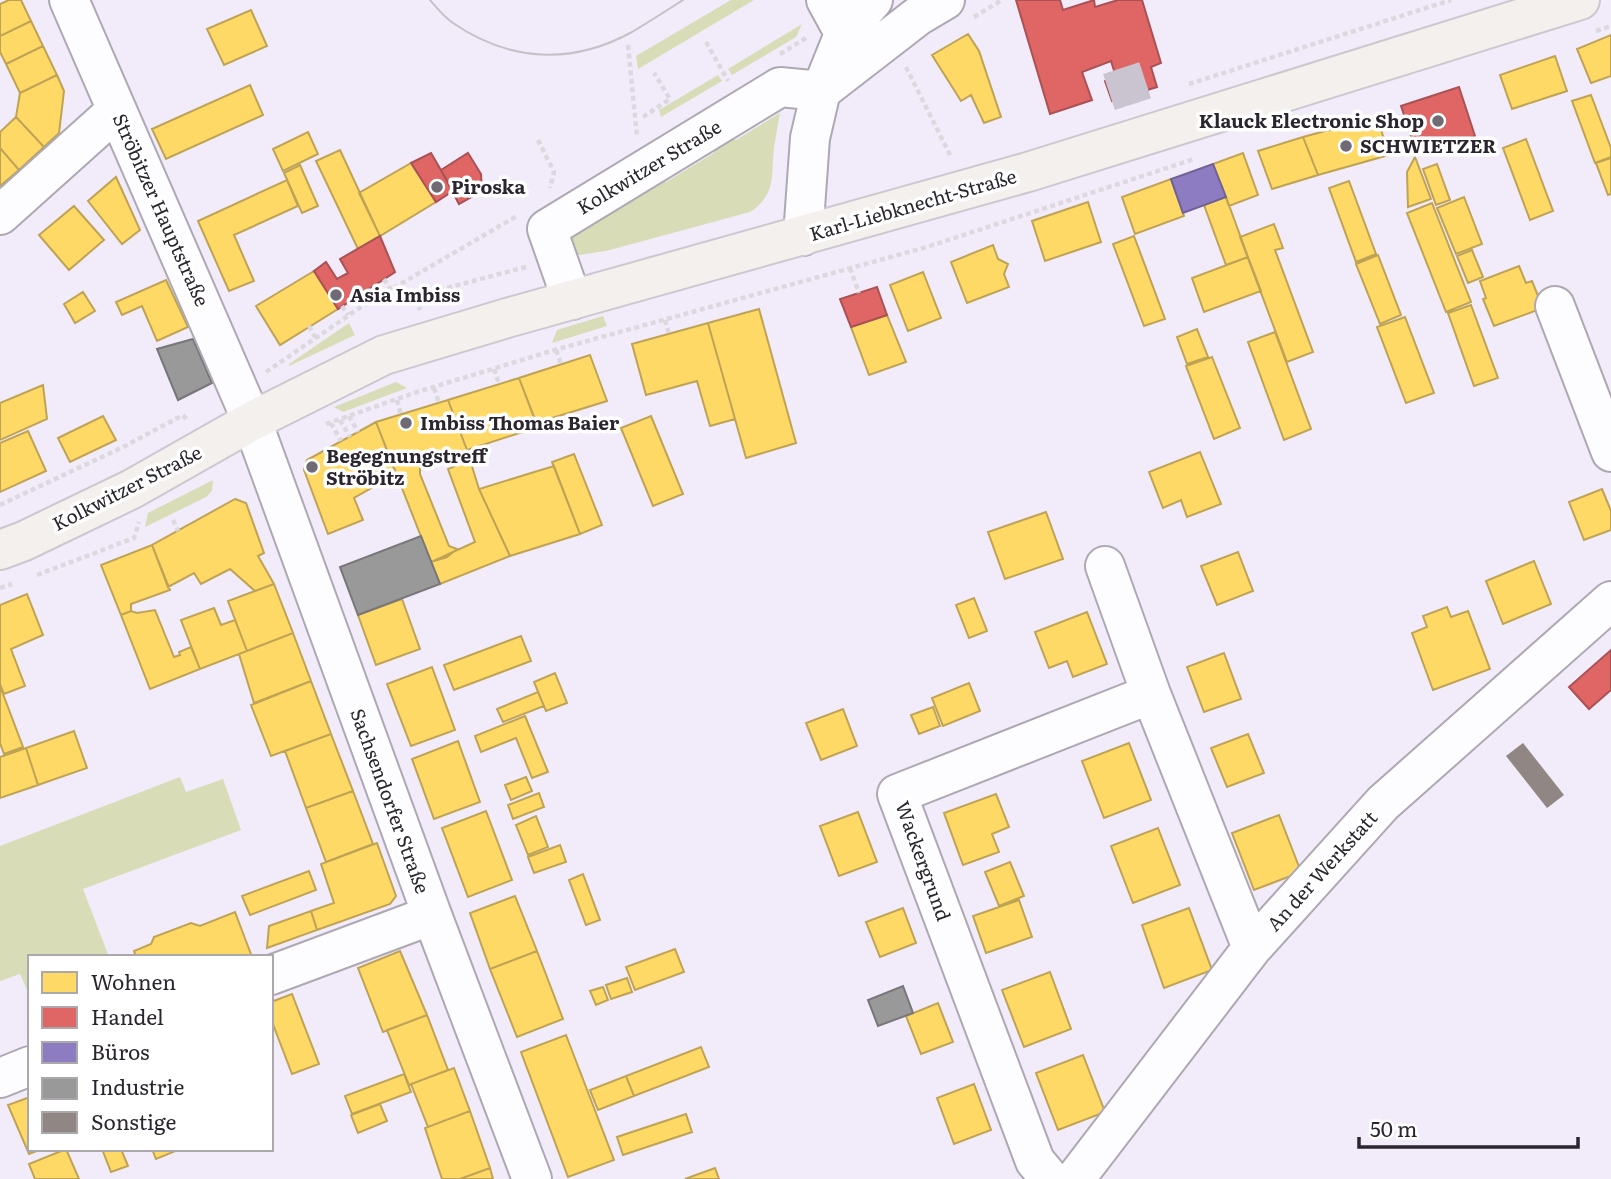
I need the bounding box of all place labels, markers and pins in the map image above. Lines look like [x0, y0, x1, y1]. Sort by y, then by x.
place label: Klauck Electronic Shop [1199, 106, 1424, 134]
marker: Klauck Electronic Shop [1430, 113, 1446, 129]
place label: SCHWIETZER [1360, 131, 1496, 159]
marker: SCHWIETZER [1338, 138, 1354, 154]
place label: Piroska [451, 172, 525, 200]
marker: Piroska [429, 179, 445, 195]
place label: Asia Imbiss [350, 280, 460, 308]
marker: Asia Imbiss [328, 287, 344, 303]
place label: Imbiss Thomas Baier [420, 408, 620, 436]
marker: Imbiss Thomas Baier [398, 415, 414, 431]
place label: Begegnungstreff Ströbitz [326, 441, 488, 491]
marker: Begegnungstreff Ströbitz [304, 459, 320, 475]

